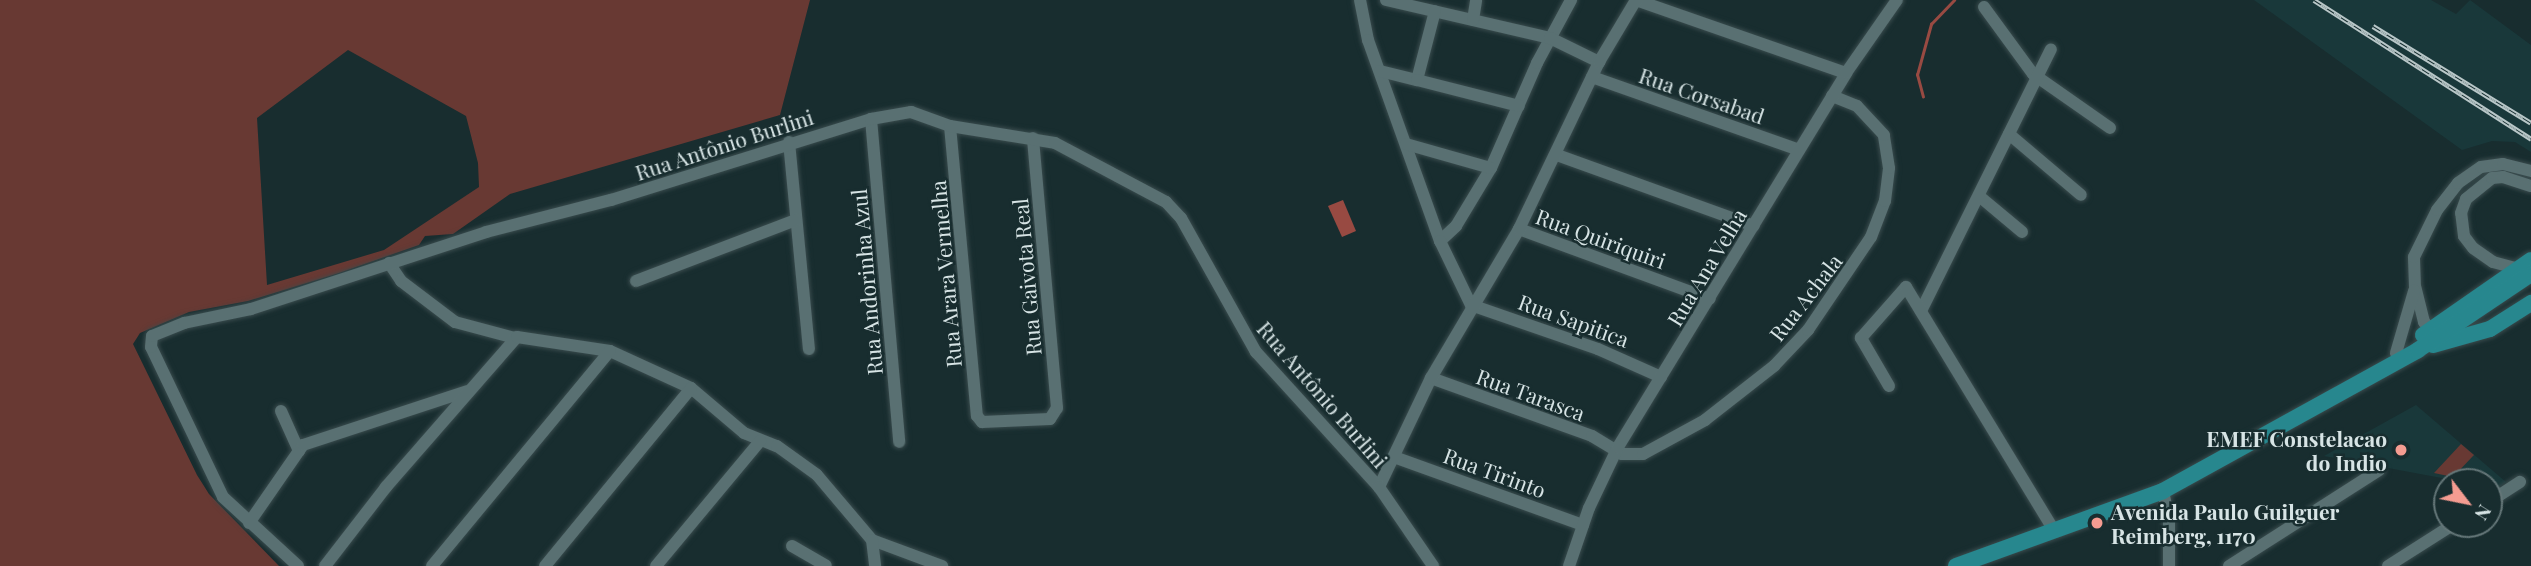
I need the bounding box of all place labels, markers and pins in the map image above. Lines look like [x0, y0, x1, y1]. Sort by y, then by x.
place label: EMEF Constelacao do Indio [2206, 425, 2387, 475]
marker: EMEF Constelacao do Indio [2393, 442, 2409, 458]
place label: Avenida Paulo Guilguer Reimberg, 1170 [2111, 498, 2339, 548]
marker: Avenida Paulo Guilguer Reimberg, 1170 [2089, 515, 2105, 531]

